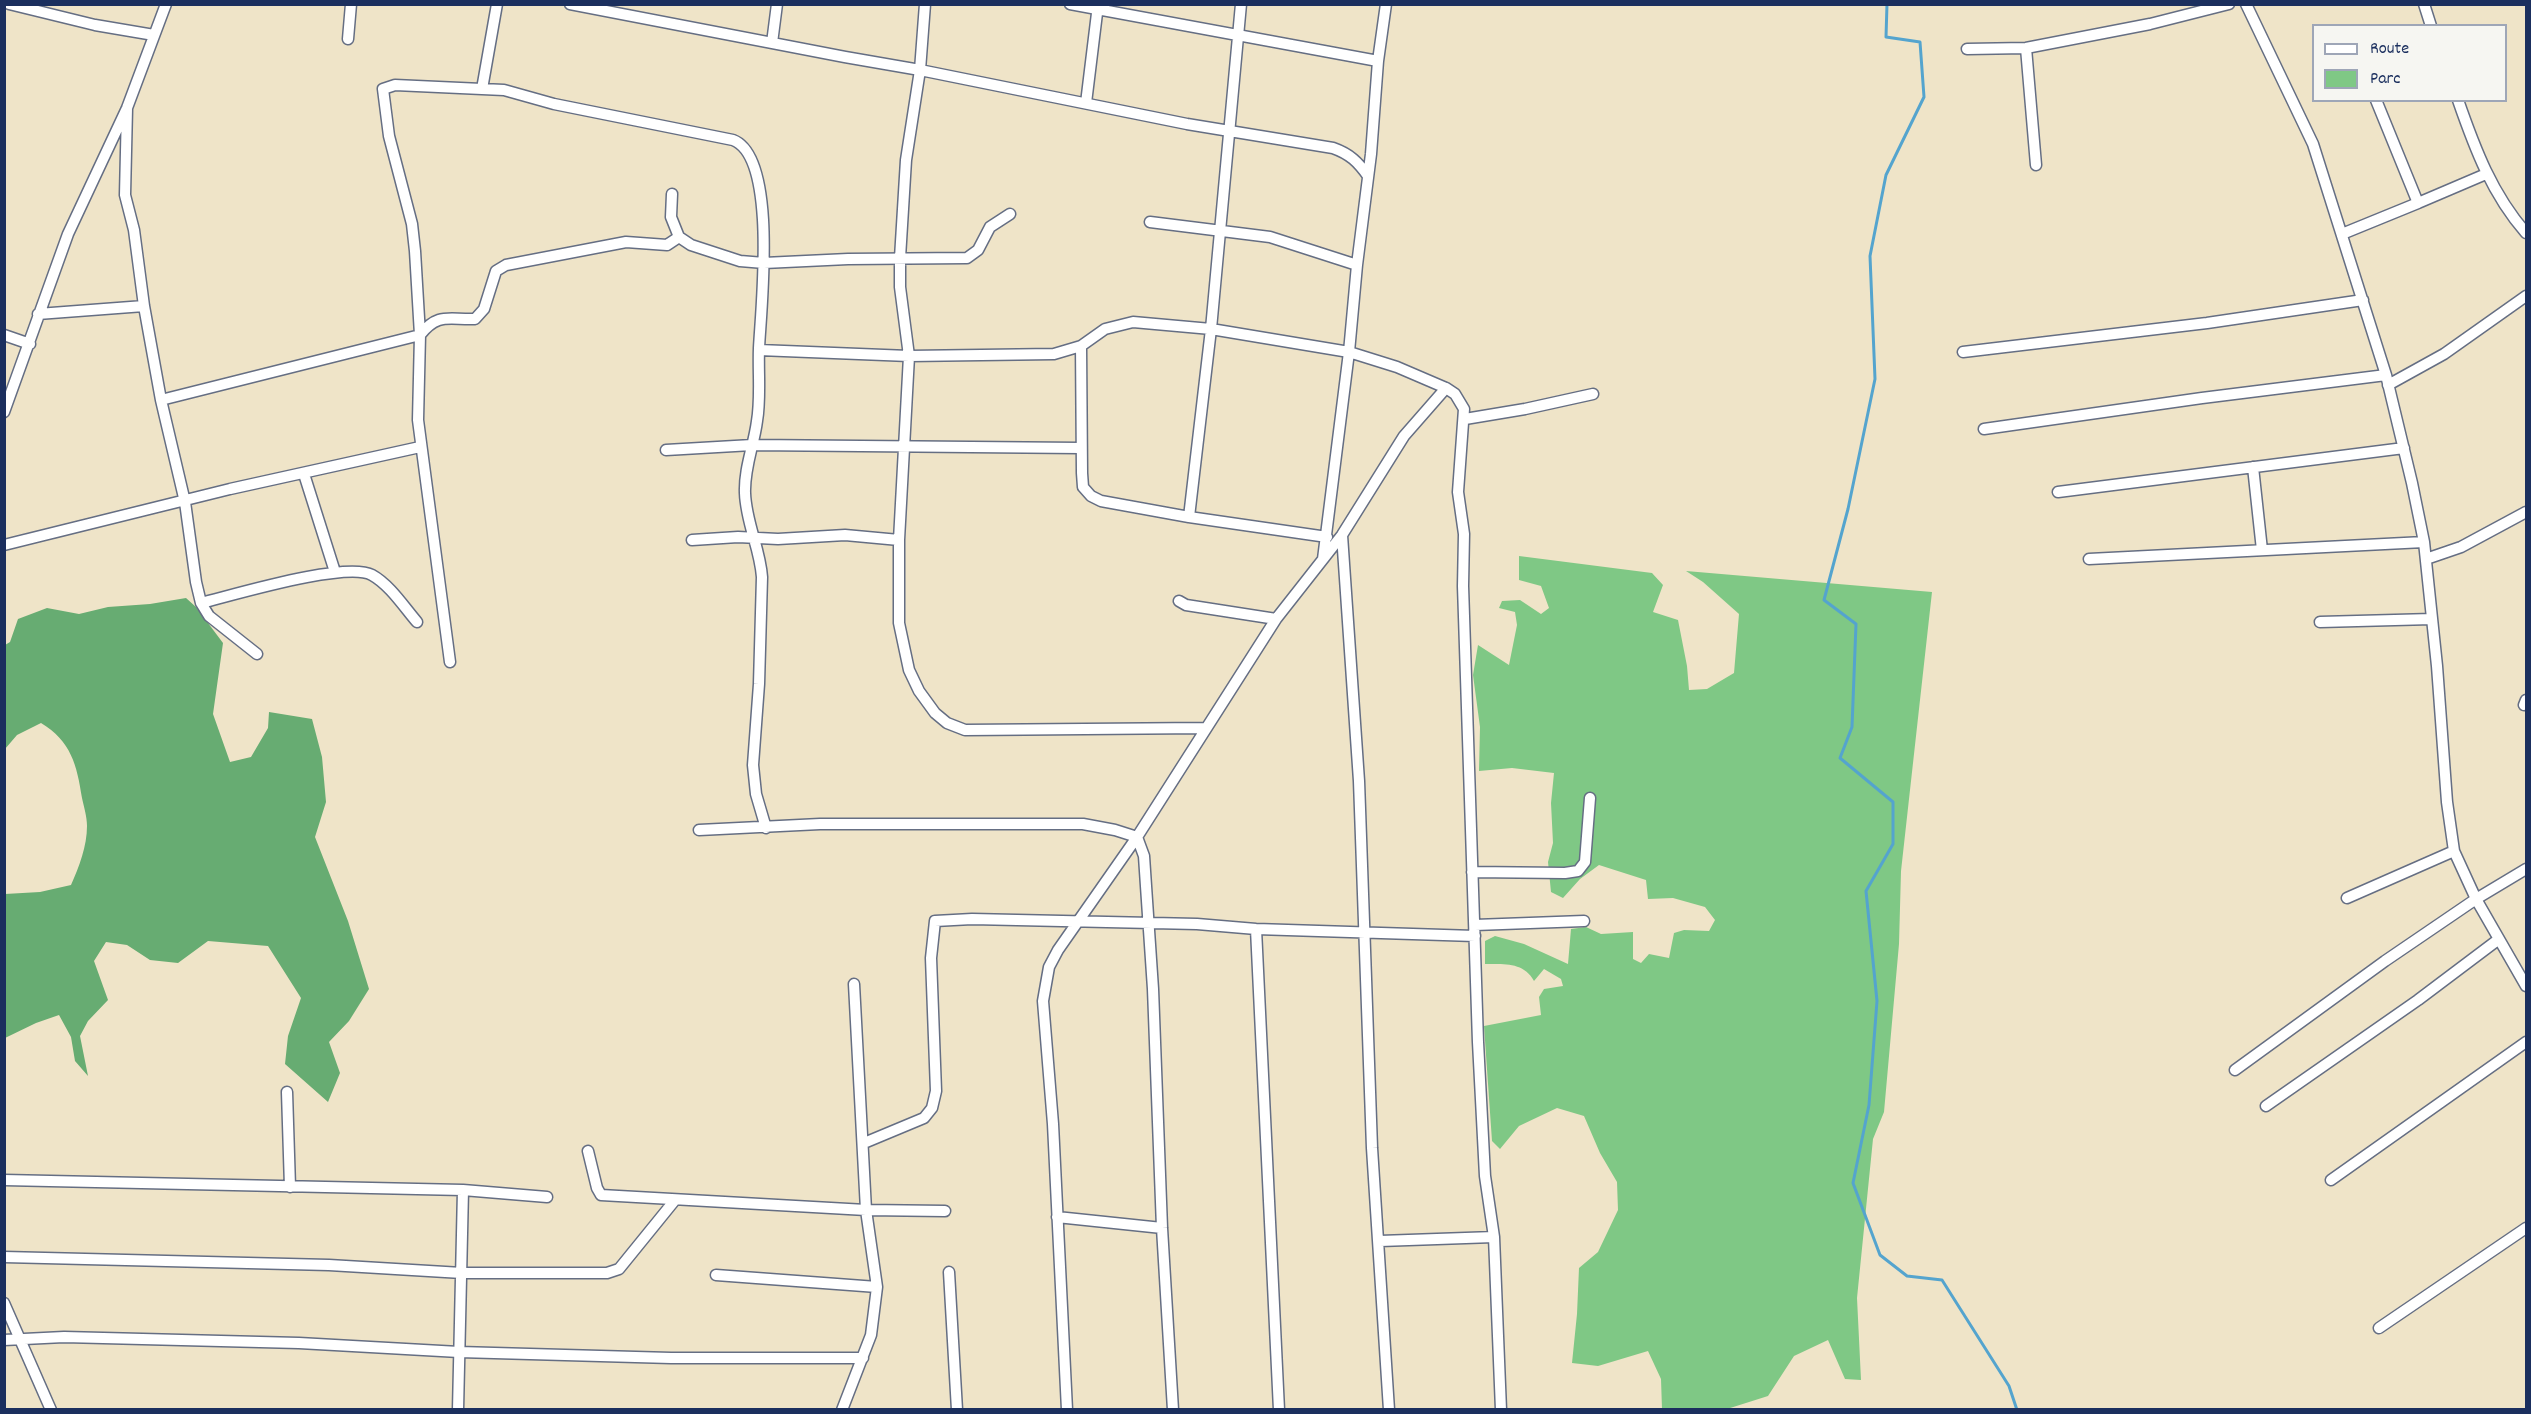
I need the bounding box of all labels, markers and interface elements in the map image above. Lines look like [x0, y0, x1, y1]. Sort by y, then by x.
legend [2312, 24, 2507, 102]
text: Route [2370, 37, 2409, 62]
text: Parc [2370, 67, 2401, 92]

